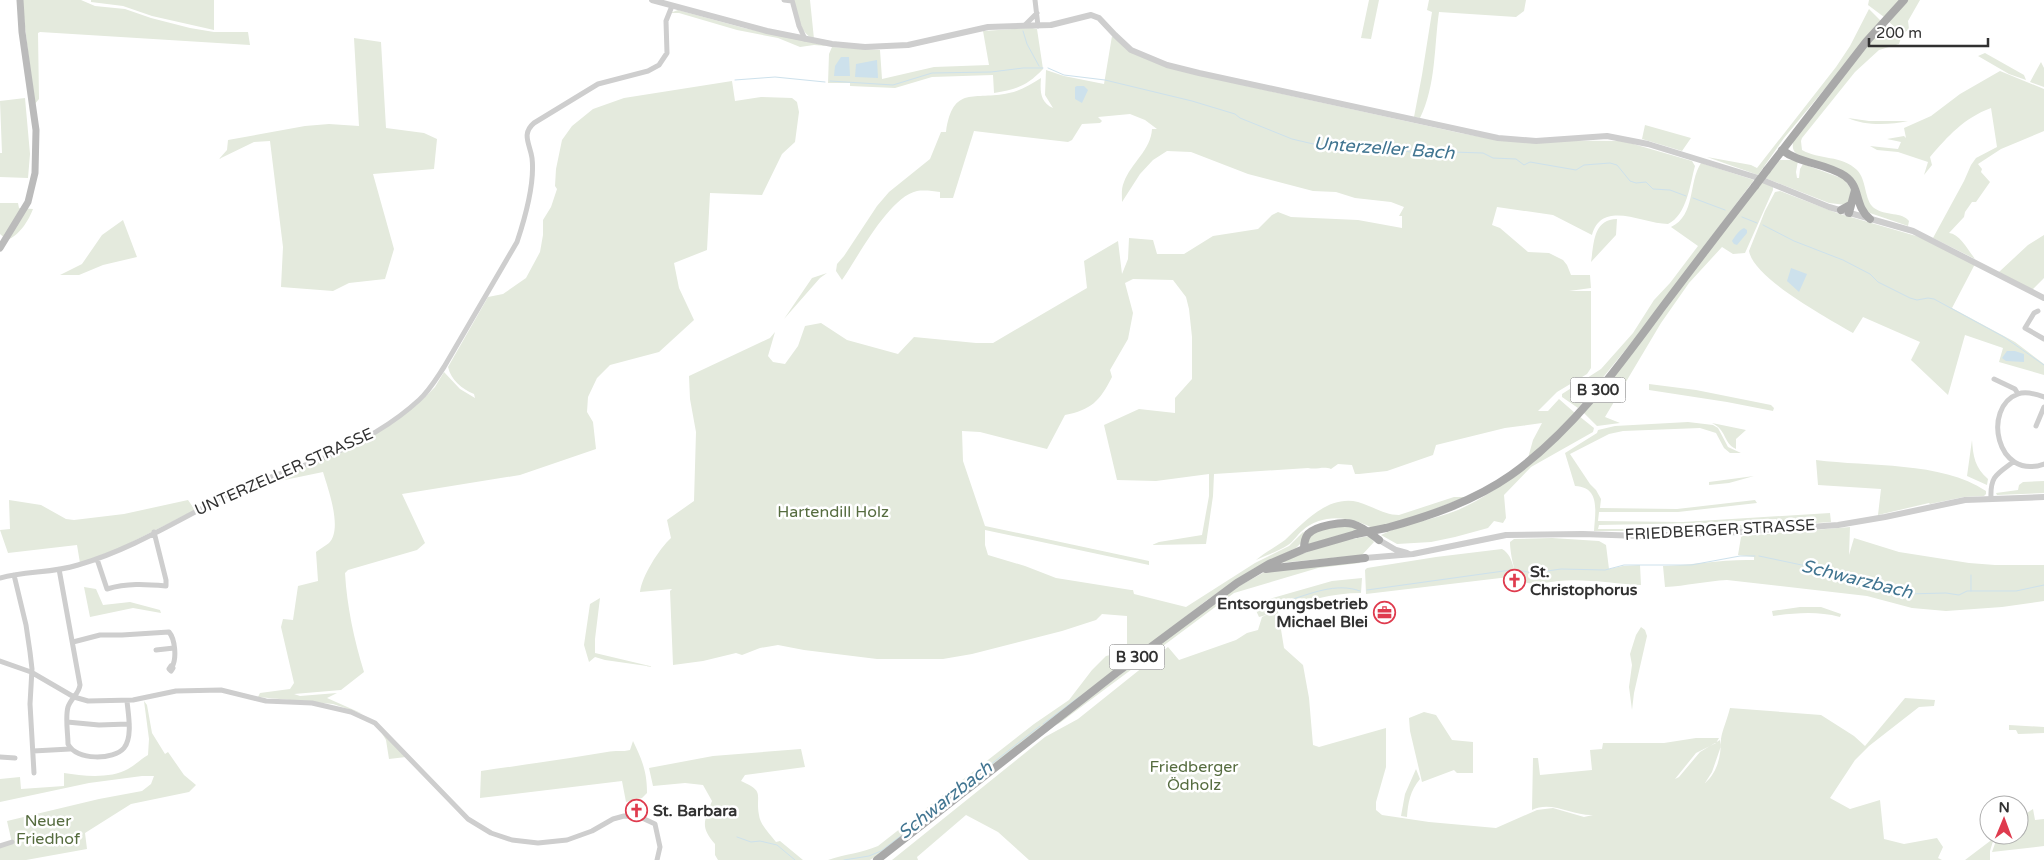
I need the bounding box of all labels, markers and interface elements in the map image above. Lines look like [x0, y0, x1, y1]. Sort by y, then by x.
scale bar [1869, 15, 1988, 47]
text: 200 m [1876, 24, 1922, 42]
water label: Unterzeller Bach [1313, 132, 1456, 164]
road number: B 300 [1570, 378, 1626, 402]
street label: UNTERZELLER STRASSE [192, 424, 376, 520]
park label: Hartendill Holz [777, 502, 889, 522]
street label: FRIEDBERGER STRASSE [1624, 515, 1816, 545]
water label: Schwarzbach [1799, 555, 1916, 604]
place label: St. Christophorus [1530, 562, 1638, 600]
church icon: St. Christophorus [1502, 569, 1526, 593]
place label: Entsorgungsbetrieb Michael Blei [1217, 594, 1368, 632]
office icon: Entsorgungsbetrieb Michael Blei [1372, 601, 1396, 625]
road number: B 300 [1110, 644, 1164, 670]
water label: Schwarzbach [893, 756, 997, 844]
park label: Friedberger Ödholz [1150, 757, 1239, 795]
north arrow [1979, 795, 2029, 845]
church icon: St. Barbara [625, 799, 649, 823]
text: N [1998, 799, 2010, 816]
place label: St. Barbara [653, 801, 737, 821]
park label: Neuer Friedhof [16, 811, 81, 849]

